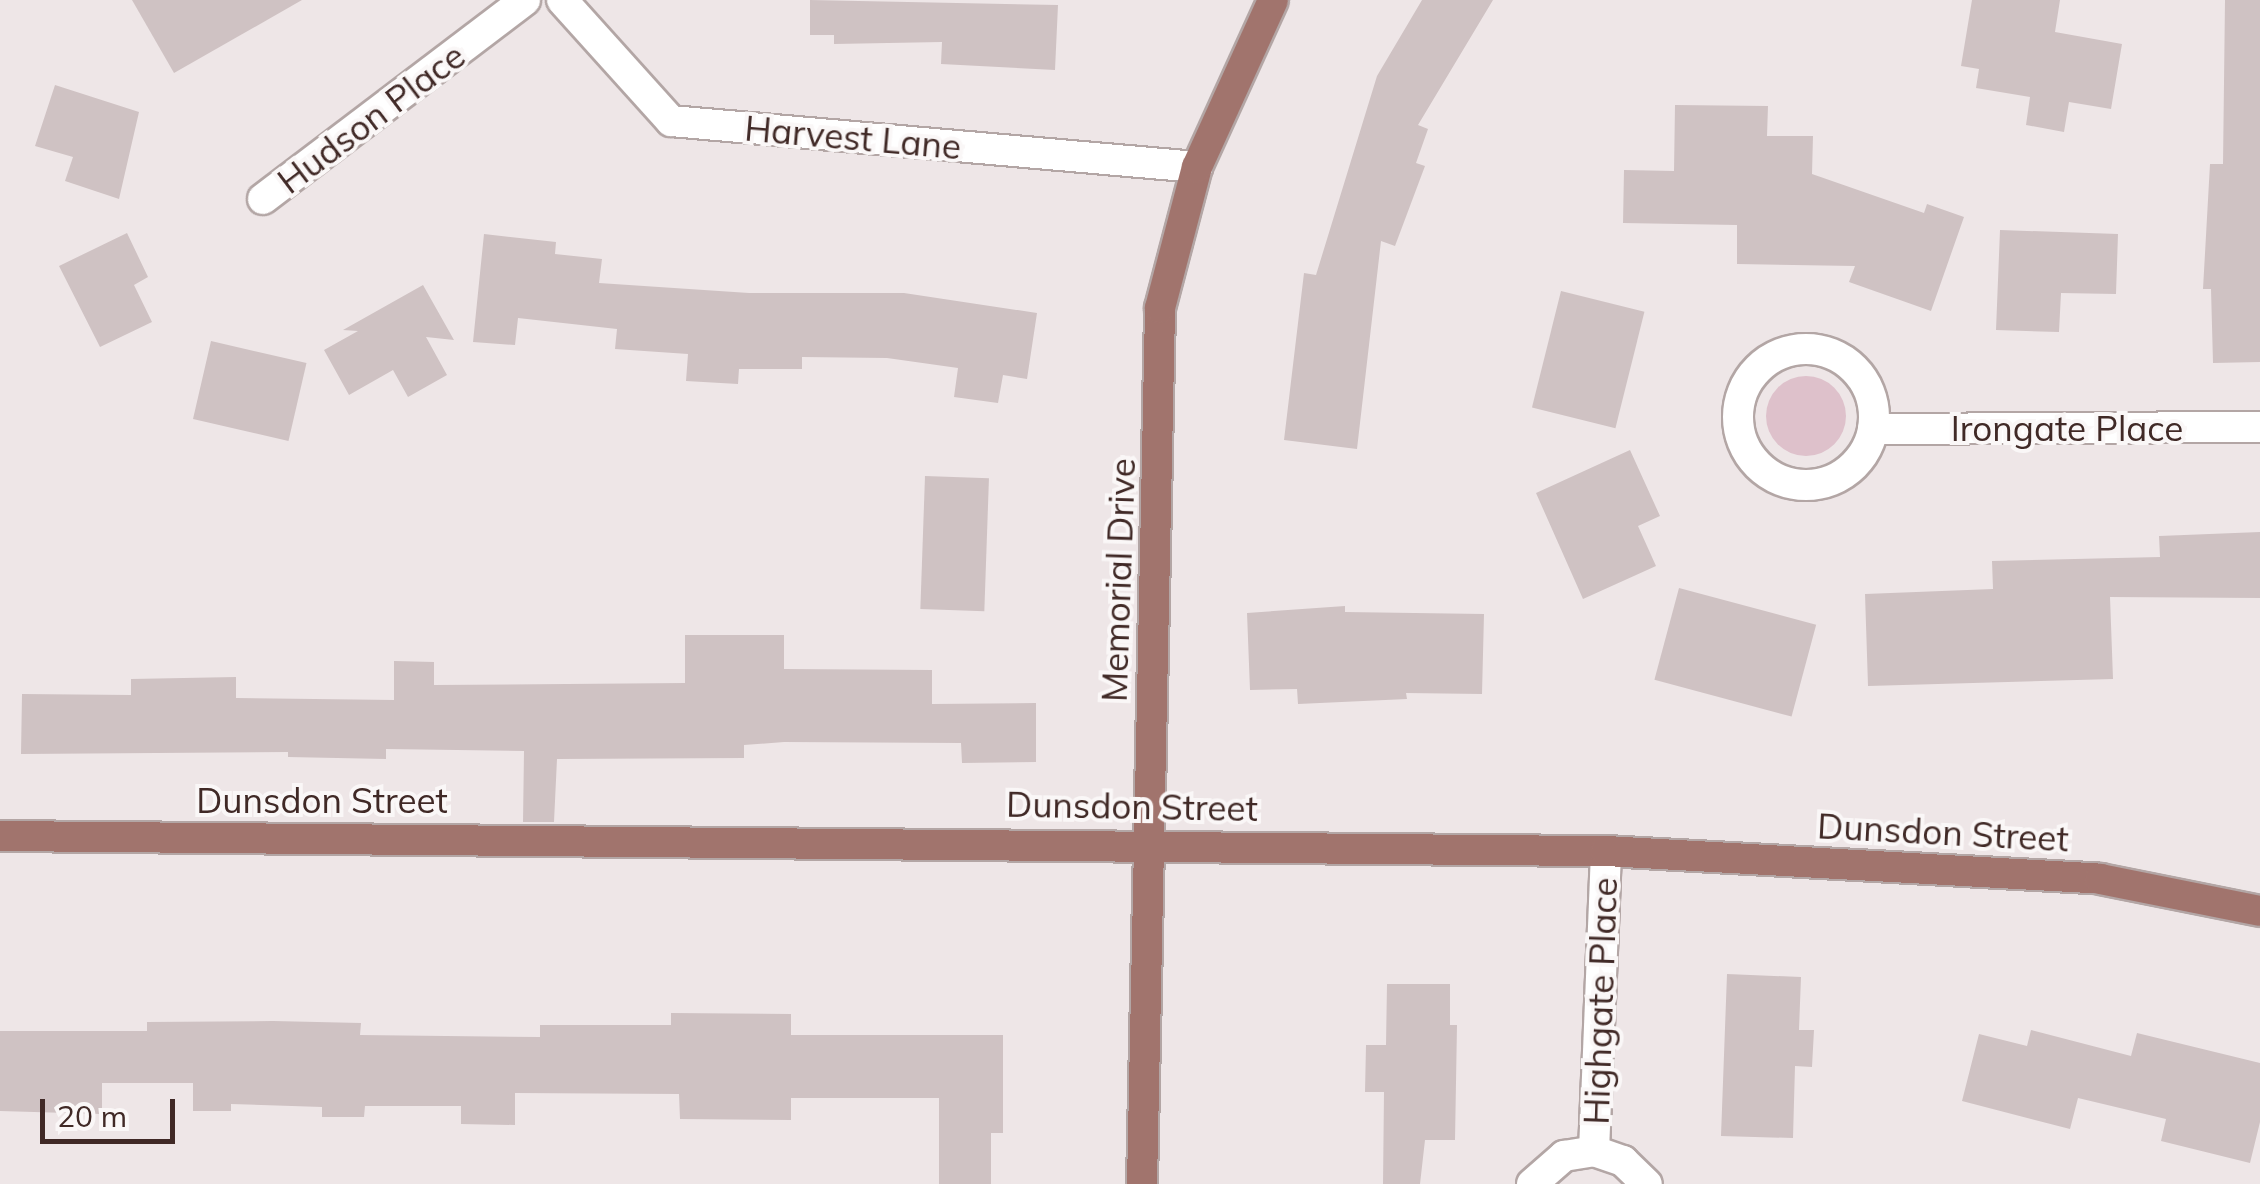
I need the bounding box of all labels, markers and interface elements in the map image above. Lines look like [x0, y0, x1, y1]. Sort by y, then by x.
street label: Hudson Place [269, 34, 473, 202]
street label: Harvest Lane [743, 107, 963, 167]
street label: Irongate Place [1951, 407, 2183, 449]
street label: Memorial Drive [1093, 457, 1143, 703]
street label: Dunsdon Street [196, 779, 448, 821]
street label: Dunsdon Street [1006, 783, 1258, 829]
street label: Dunsdon Street [1816, 804, 2070, 860]
street label: Highgate Place [1575, 877, 1625, 1125]
scale bar [45, 1079, 180, 1141]
text: 20 m [57, 1097, 127, 1135]

